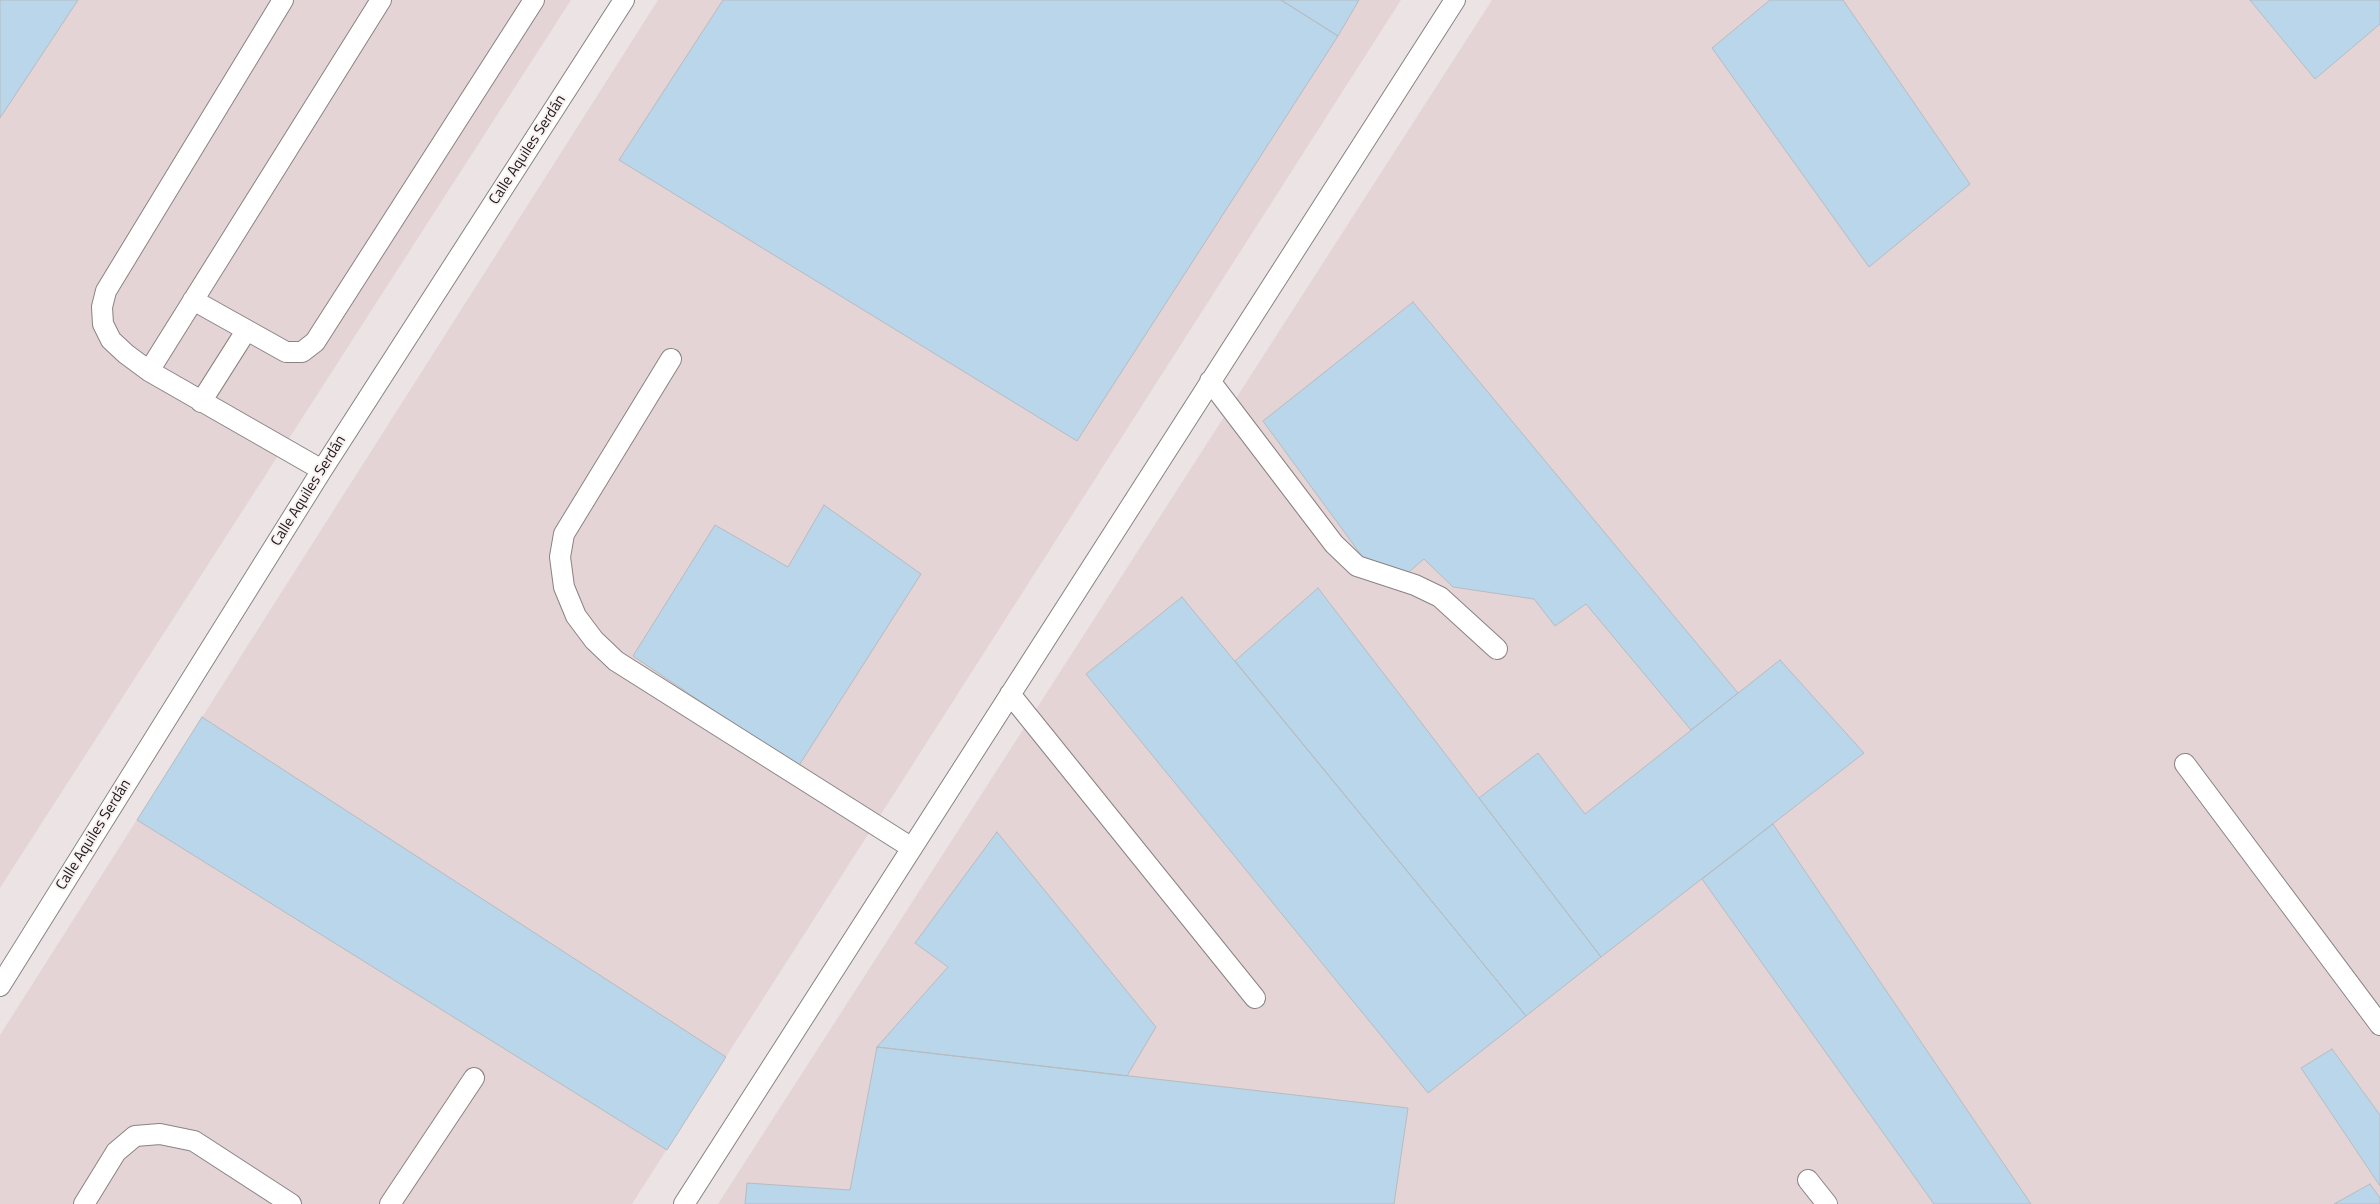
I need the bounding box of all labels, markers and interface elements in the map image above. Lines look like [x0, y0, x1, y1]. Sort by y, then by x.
street label: Calle Aquiles Serdán [486, 92, 570, 208]
street label: Calle Aquiles Serdán [268, 432, 350, 550]
street label: Calle Aquiles Serdán [53, 776, 135, 894]

